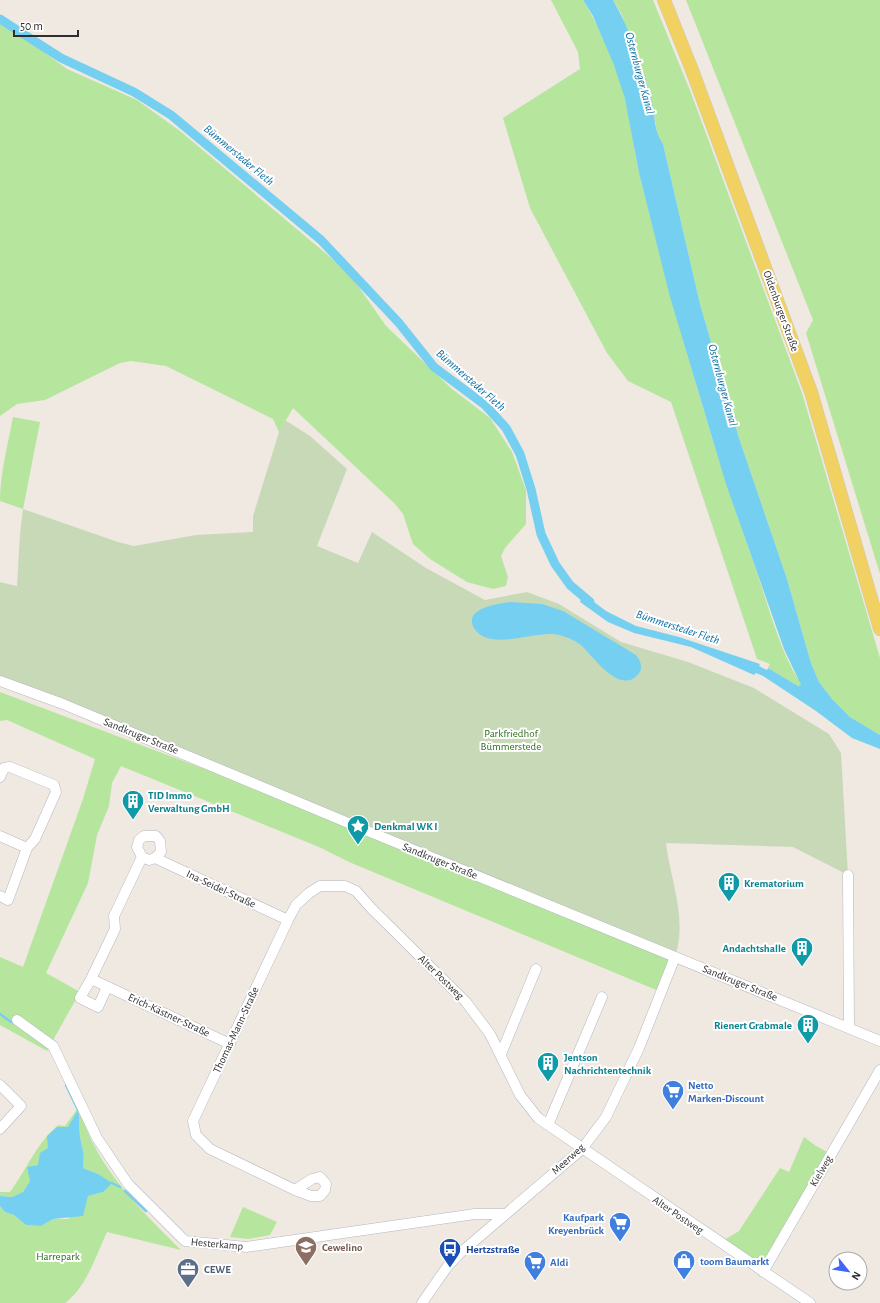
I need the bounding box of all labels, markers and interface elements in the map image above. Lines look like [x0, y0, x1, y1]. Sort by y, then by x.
scale bar [14, 12, 78, 38]
text: 50 m [20, 20, 43, 32]
water label: Osternburger Kanal [623, 31, 657, 115]
water label: Bümmersteder Fleth [202, 122, 276, 188]
street label: Oldenburger Straße [761, 269, 801, 353]
water label: Osternburger Kanal [706, 343, 740, 427]
water label: Bümmersteder Fleth [434, 347, 508, 413]
water label: Bümmersteder Fleth [635, 608, 721, 646]
street label: Sandkruger Straße [102, 716, 180, 756]
park label: Parkfriedhof Bümmerstede [481, 728, 541, 752]
building icon: TID Immo Verwaltung GmbH [120, 788, 146, 821]
place label: TID Immo Verwaltung GmbH [148, 790, 230, 814]
place icon: Denkmal WK I [345, 813, 371, 846]
place label: Denkmal WK I [374, 821, 438, 832]
street label: Sandkruger Straße [401, 841, 479, 881]
street label: Ina-Seidel-Straße [185, 868, 257, 910]
building icon: Krematorium [716, 870, 742, 903]
place label: Krematorium [744, 878, 804, 889]
building icon: Andachtshalle [789, 935, 815, 968]
place label: Andachtshalle [722, 943, 786, 954]
street label: Alter Postweg [416, 953, 466, 1002]
street label: Sandkruger Straße [701, 963, 779, 1003]
street label: Thomas-Mann-Straße [211, 985, 261, 1075]
street label: Erich-Kästner-Straße [126, 991, 212, 1039]
building icon: Rienert Grabmale [795, 1012, 821, 1045]
place label: Rienert Grabmale [714, 1020, 792, 1031]
building icon: Jentson Nachrichtentechnik [535, 1050, 561, 1083]
place label: Jentson Nachrichtentechnik [564, 1052, 652, 1076]
supermarket icon: Netto Marken-Discount [660, 1078, 686, 1111]
place label: Netto Marken-Discount [688, 1080, 764, 1104]
street label: Meerweg [550, 1141, 587, 1176]
street label: Kielweg [808, 1153, 835, 1188]
street label: Alter Postweg [651, 1194, 706, 1236]
supermarket icon: Kaufpark Kreyenbrück [607, 1210, 633, 1243]
place label: Kaufpark Kreyenbrück [548, 1212, 605, 1236]
school or university icon: Cewelino [293, 1234, 319, 1267]
street label: Hesterkamp [190, 1236, 244, 1252]
bus stop icon: Hertzstraße [437, 1236, 463, 1269]
place label: Cewelino [322, 1242, 363, 1253]
place label: Hertzstraße [466, 1244, 520, 1255]
shop icon: toom Baumarkt [671, 1248, 697, 1281]
supermarket icon: Aldi [522, 1249, 548, 1282]
park label: Harrepark [36, 1251, 80, 1262]
north arrow [828, 1251, 868, 1291]
office icon: CEWE [175, 1256, 201, 1289]
place label: toom Baumarkt [700, 1256, 770, 1267]
place label: Aldi [550, 1257, 568, 1268]
place label: CEWE [204, 1264, 231, 1275]
text: N [850, 1270, 863, 1282]

